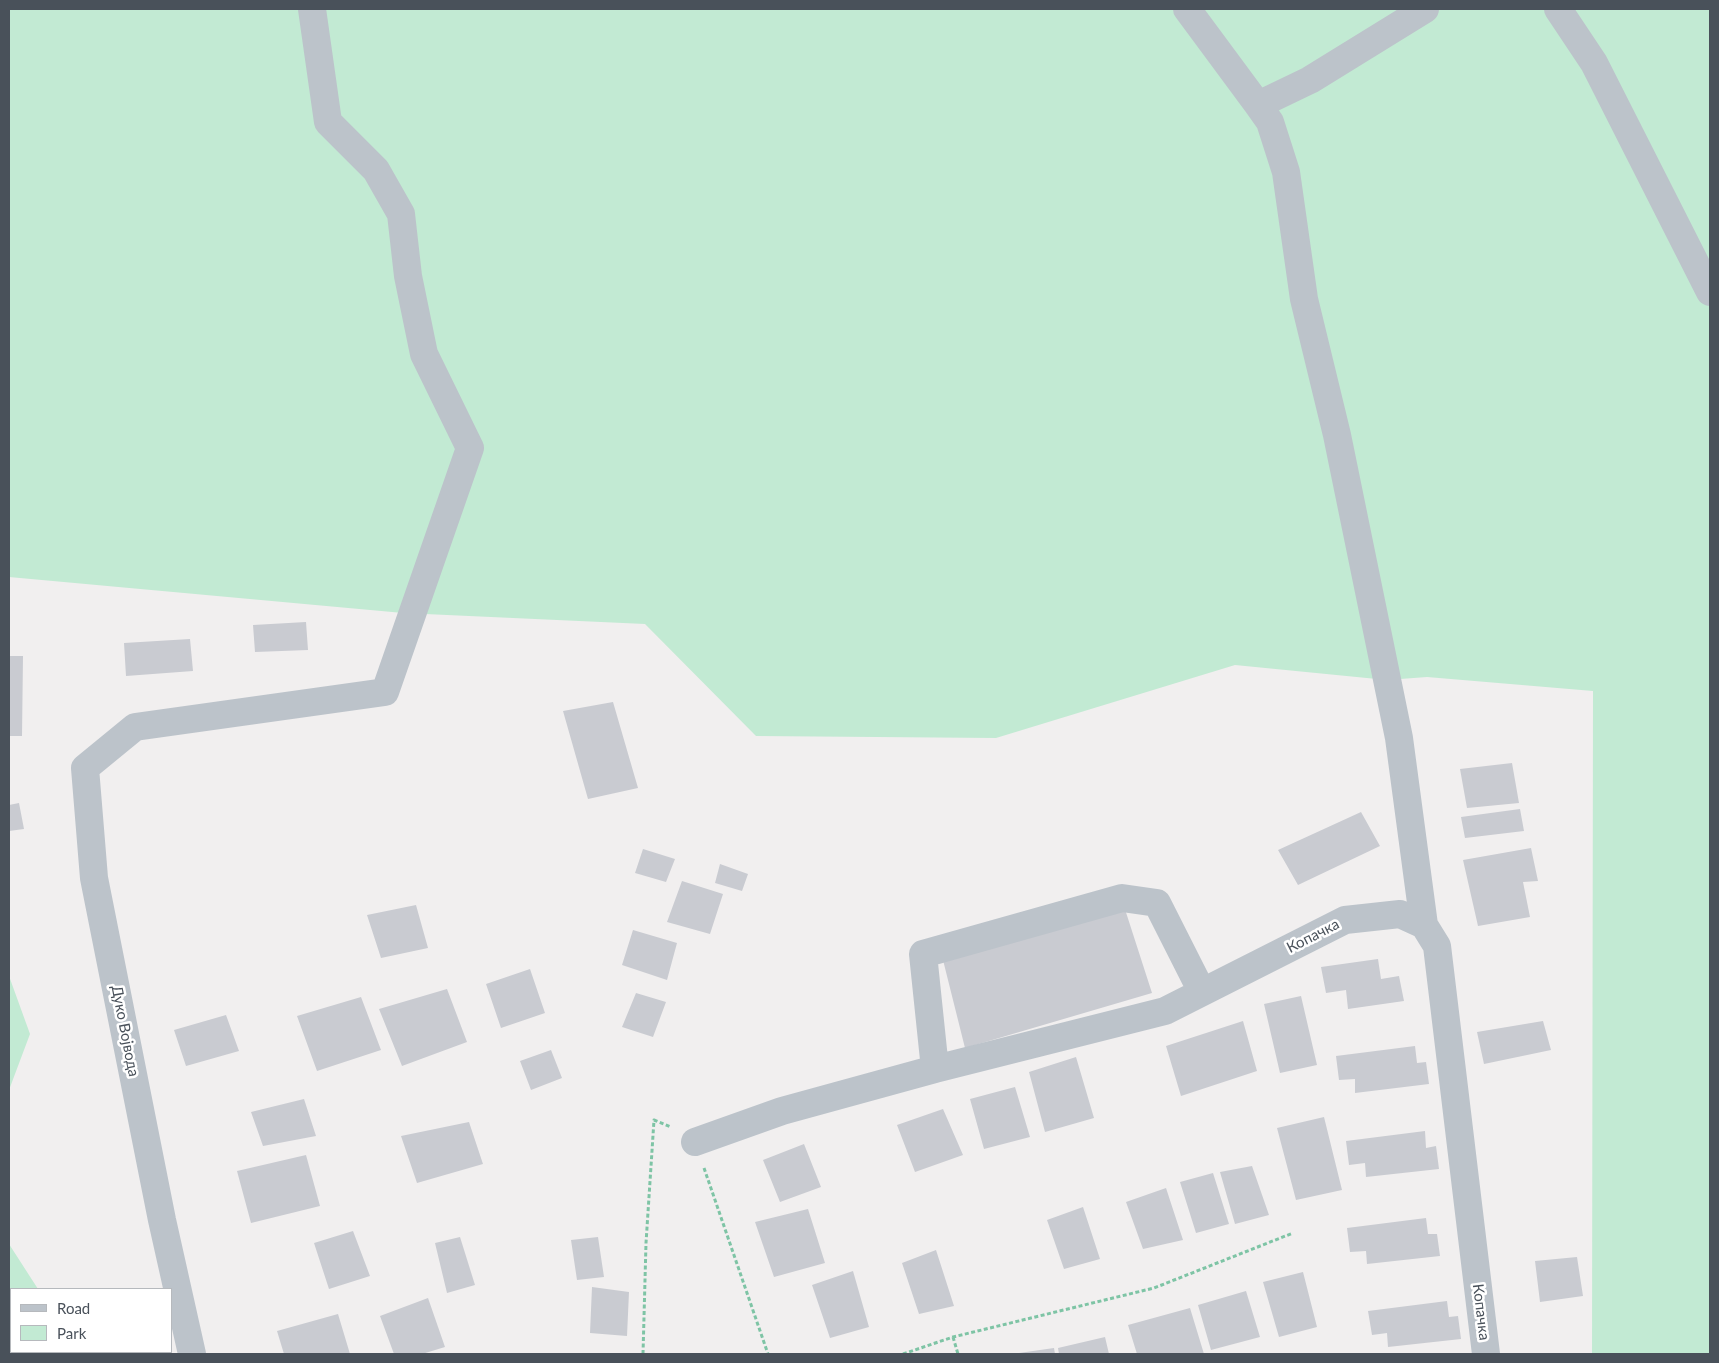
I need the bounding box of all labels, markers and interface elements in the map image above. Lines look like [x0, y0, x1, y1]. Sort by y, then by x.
street label: Копачка [1284, 915, 1342, 957]
street label: Дуко Војвода [107, 984, 143, 1078]
street label: Копачка [1469, 1283, 1493, 1341]
legend [10, 1288, 172, 1353]
text: Road [57, 1299, 90, 1317]
text: Park [57, 1324, 86, 1342]

